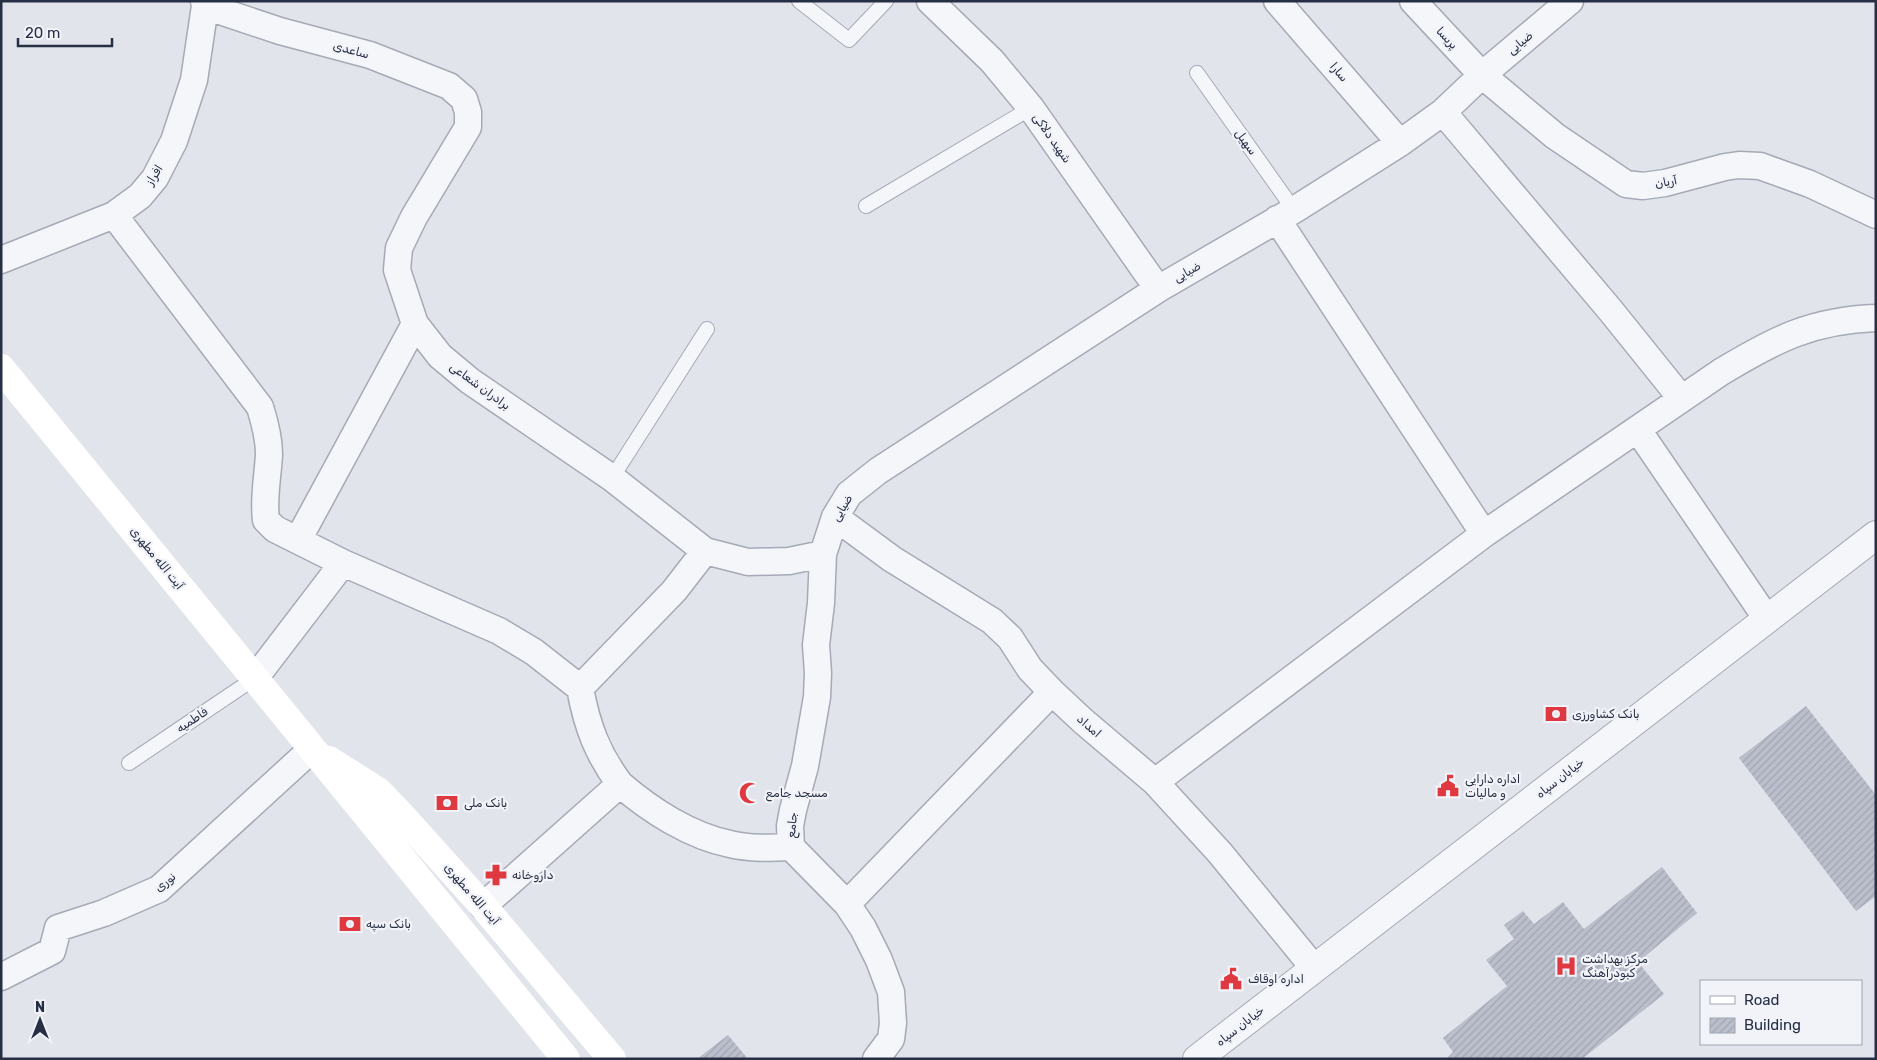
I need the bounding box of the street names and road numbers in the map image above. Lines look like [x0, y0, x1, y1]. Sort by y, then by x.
street label: پریسا [1433, 24, 1461, 53]
street label: ضیایی [1504, 28, 1536, 58]
street label: ساعدی [331, 38, 371, 62]
street label: سارا [1326, 60, 1351, 85]
street label: شهید دلاکی [1029, 110, 1074, 166]
street label: سهیل [1232, 126, 1260, 158]
street label: افراز [142, 162, 166, 189]
street label: آریان [1654, 173, 1679, 192]
street label: ضیایی [1171, 259, 1203, 286]
street label: برادران شعاعی [446, 359, 513, 414]
street label: ضیایی [829, 492, 856, 524]
street label: آیت الله مطهری [127, 524, 187, 593]
street label: فاطمیه [174, 704, 211, 736]
street label: امداد [1074, 712, 1104, 740]
street label: خیابان سپاه [1533, 755, 1587, 802]
street label: جامع [784, 812, 802, 839]
street label: آیت الله مطهری [441, 860, 503, 929]
street label: نوری [152, 869, 179, 895]
street label: خیابان سپاه [1213, 1003, 1267, 1050]

